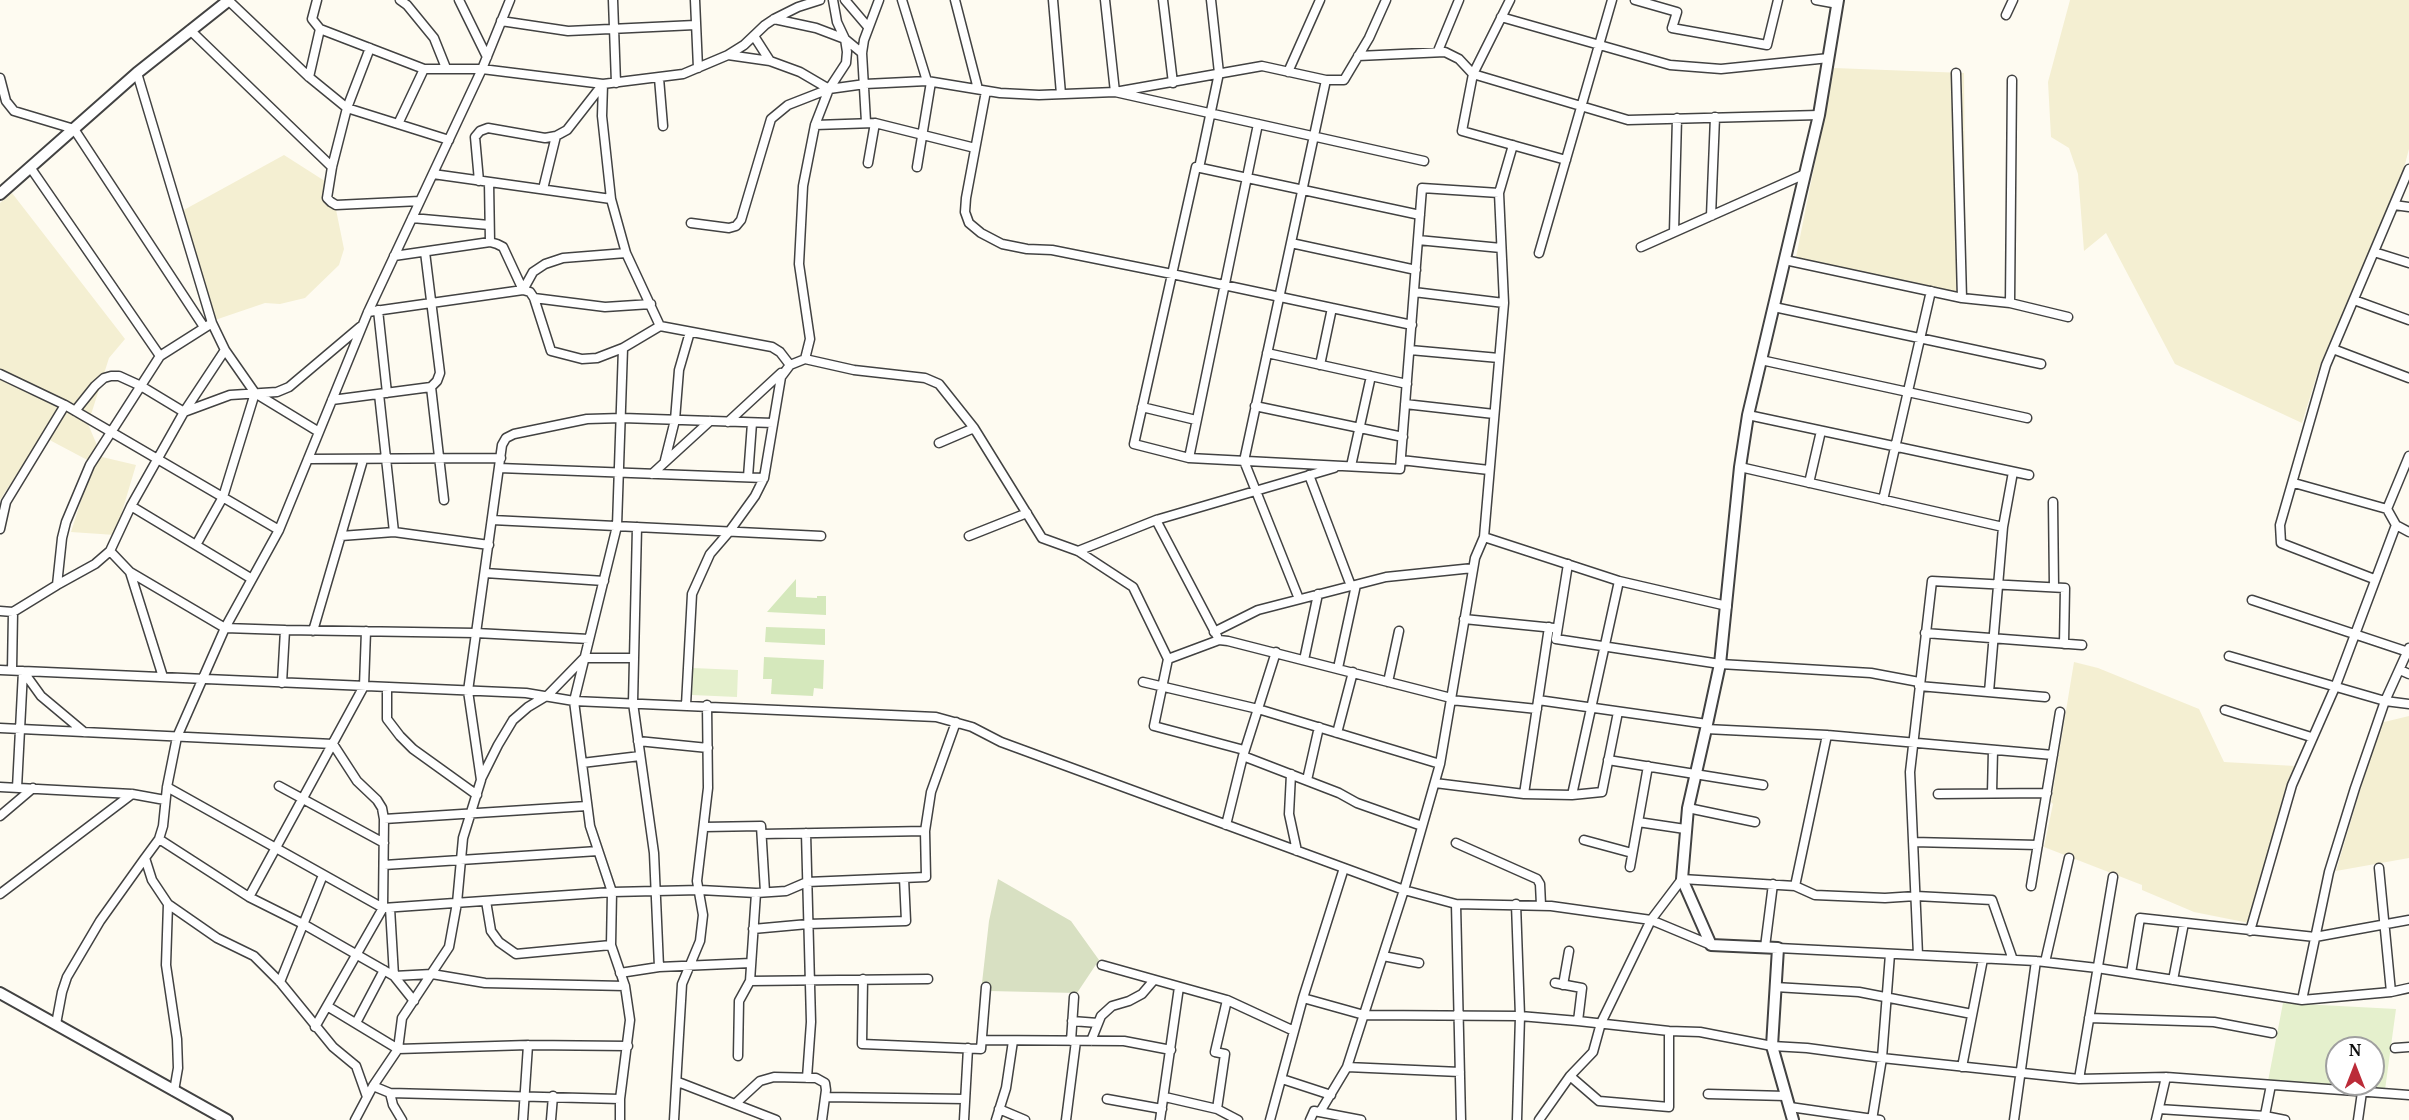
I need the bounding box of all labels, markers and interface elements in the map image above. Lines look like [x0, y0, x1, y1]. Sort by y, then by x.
north arrow [2325, 1036, 2385, 1096]
text: N [2349, 1039, 2361, 1061]

